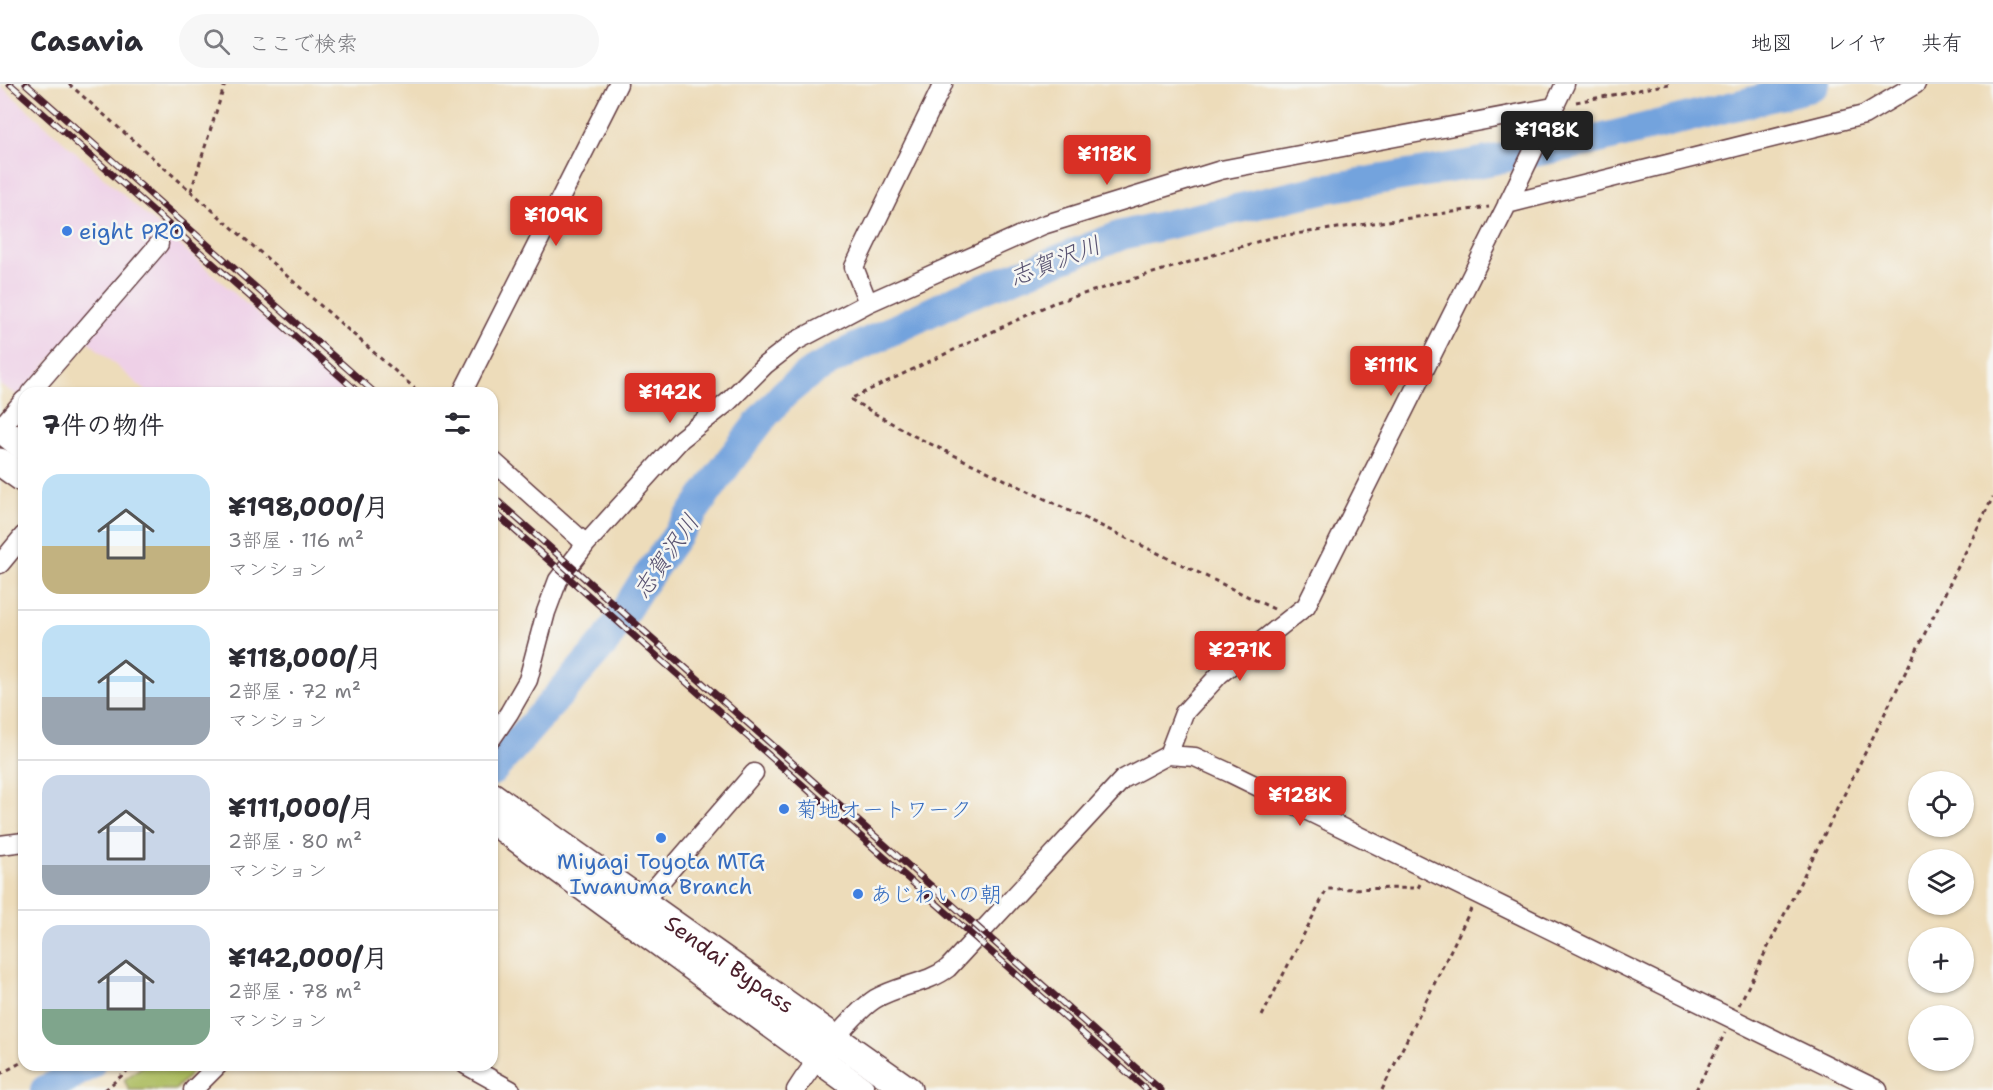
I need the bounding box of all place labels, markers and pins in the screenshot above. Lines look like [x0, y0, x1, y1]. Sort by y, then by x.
pin: ¥198K [1505, 111, 1589, 162]
pin: ¥118K [1065, 135, 1149, 186]
pin: ¥109K [514, 196, 598, 247]
place label: eight PRO [79, 217, 185, 246]
marker: eight PRO [60, 224, 74, 238]
pin: ¥111K [1349, 346, 1433, 397]
pin: ¥142K [628, 373, 712, 424]
pin: ¥271K [1198, 631, 1282, 682]
pin: ¥128K [1258, 776, 1342, 827]
place label: 菊地オートワーク [796, 795, 972, 824]
marker: 菊地オートワーク [777, 802, 791, 816]
marker: Miyagi Toyota MTG Iwanuma Branch [654, 831, 668, 845]
place label: Miyagi Toyota MTG Iwanuma Branch [557, 847, 766, 901]
place label: あじわいの朝 [870, 880, 1002, 909]
marker: あじわいの朝 [851, 887, 865, 901]

